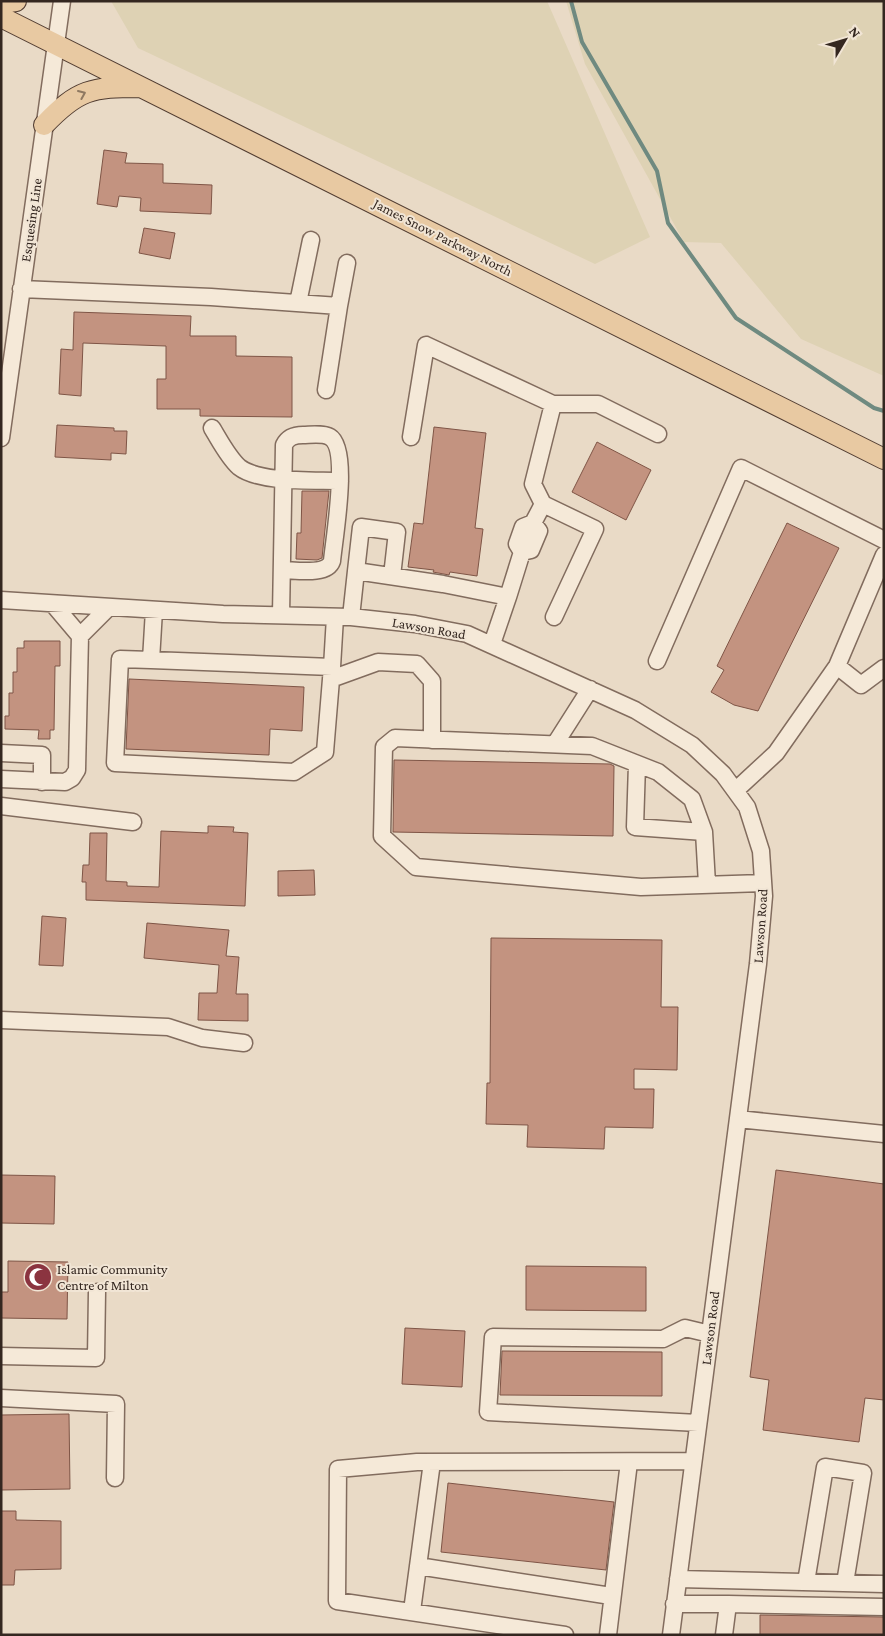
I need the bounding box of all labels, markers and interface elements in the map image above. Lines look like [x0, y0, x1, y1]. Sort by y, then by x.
north arrow [820, 15, 870, 65]
text: N [846, 23, 865, 41]
one-way arrow [77, 90, 85, 100]
street label: Esquesing Line [17, 177, 45, 263]
street label: James Snow Parkway North [369, 194, 515, 279]
street label: Lawson Road [391, 614, 468, 642]
street label: Lawson Road [749, 888, 771, 964]
place label: Islamic Community Centre of Milton [57, 1261, 168, 1293]
mosque icon: Islamic Community Centre of Milton [23, 1262, 53, 1292]
street label: Lawson Road [698, 1289, 723, 1366]

